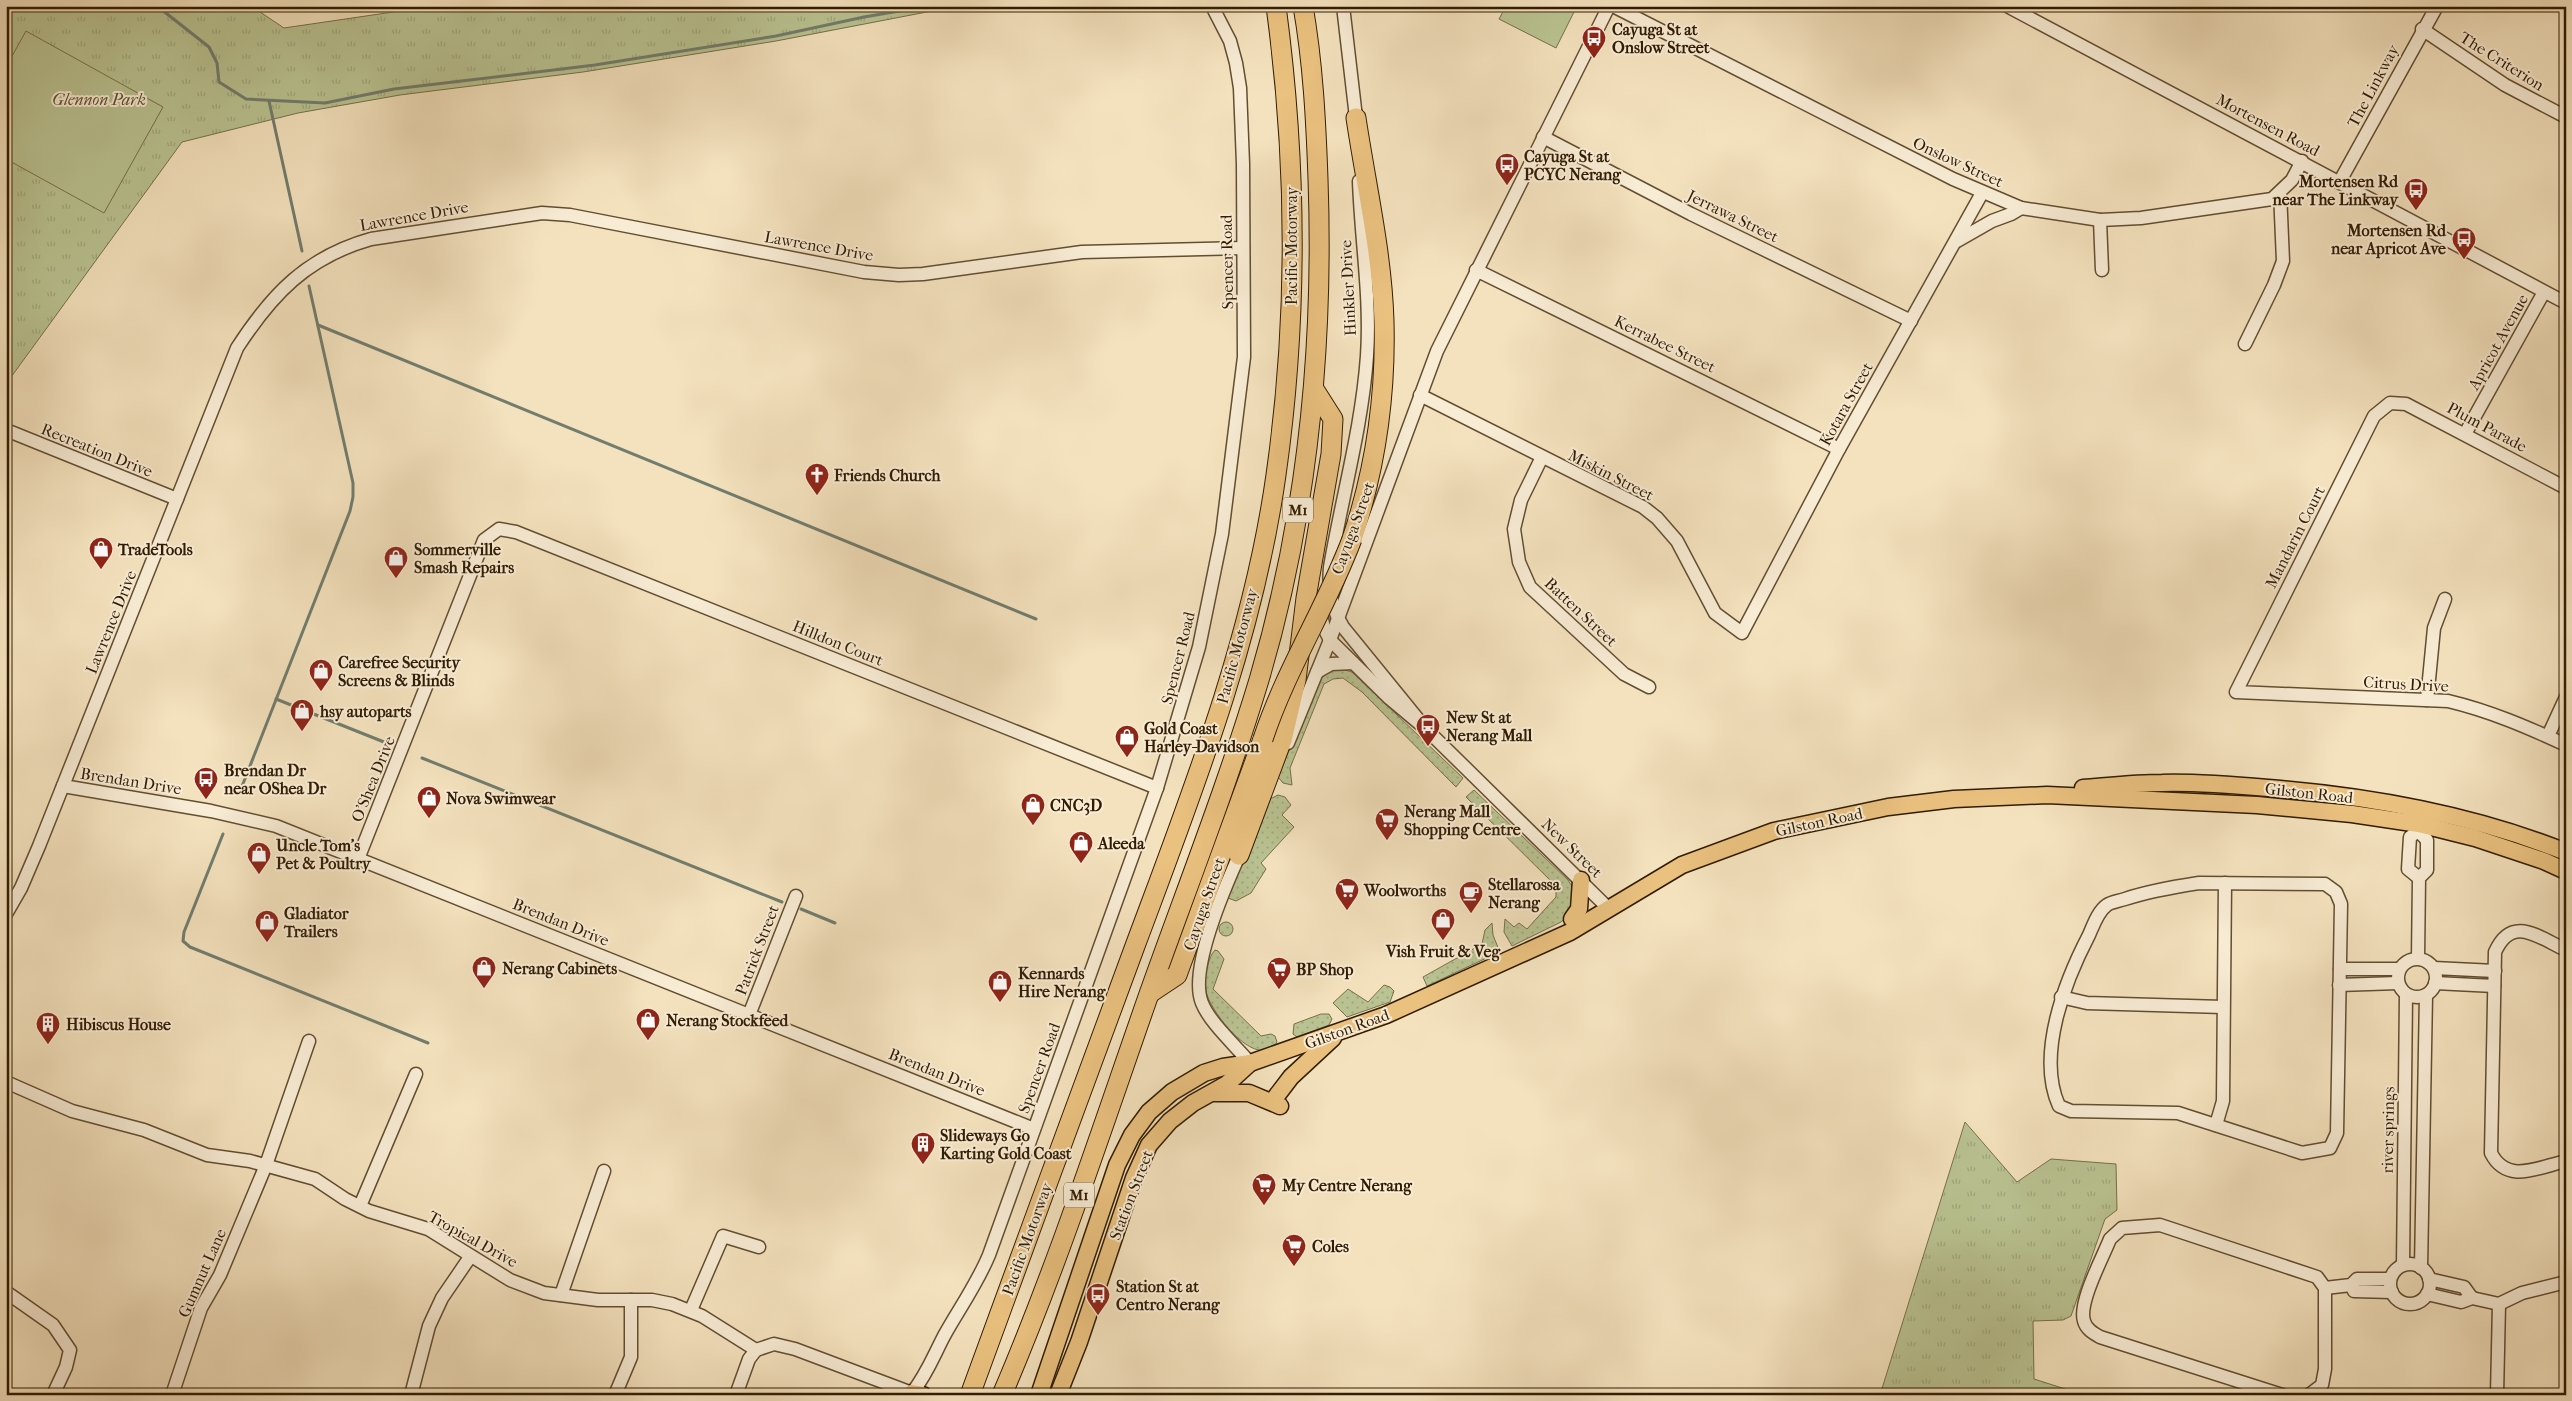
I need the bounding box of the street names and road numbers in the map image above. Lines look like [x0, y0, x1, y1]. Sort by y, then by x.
street label: The Criterion [2456, 28, 2548, 95]
street label: The Linkway [2343, 41, 2403, 130]
street label: Mortensen Road [2213, 90, 2323, 160]
street label: Onslow Street [1910, 133, 2006, 191]
street label: Jerrawa Street [1683, 185, 1782, 246]
street label: Pacific Motorway [1282, 186, 1301, 305]
street label: Lawrence Drive [358, 197, 470, 235]
street label: Spencer Road [1217, 214, 1237, 310]
street label: Lawrence Drive [763, 227, 875, 265]
street label: Hinkler Drive [1336, 239, 1360, 337]
street label: Apricot Avenue [2463, 291, 2532, 394]
street label: Kerrabee Street [1611, 311, 1719, 377]
street label: Kotara Street [1815, 359, 1877, 449]
street label: Plum Parade [2444, 398, 2530, 456]
street label: Recreation Drive [38, 419, 156, 481]
street label: Miskin Street [1565, 445, 1657, 505]
street label: Cayuga Street [1327, 479, 1379, 577]
street label: Mandarin Court [2261, 483, 2329, 591]
road number: M1 [1283, 498, 1313, 522]
street label: Lawrence Drive [82, 567, 140, 677]
street label: Batten Street [1541, 574, 1621, 651]
street label: Pacific Motorway [1212, 586, 1262, 706]
street label: Spencer Road [1157, 609, 1199, 706]
street label: Hilldon Court [790, 616, 886, 670]
street label: Citrus Drive [2363, 672, 2449, 696]
street label: O'Shea Drive [347, 733, 399, 825]
street label: Brendan Drive [79, 764, 183, 798]
street label: Gilston Road [2264, 779, 2354, 807]
street label: Gilston Road [1774, 803, 1865, 840]
street label: New Street [1538, 814, 1607, 882]
street label: Cayuga Street [1179, 855, 1229, 953]
street label: Brendan Drive [510, 894, 612, 950]
street label: Patrick Street [731, 902, 783, 998]
street label: Gilston Road [1302, 1005, 1392, 1053]
street label: Spencer Road [1014, 1020, 1064, 1116]
street label: Brendan Drive [886, 1044, 988, 1100]
street label: river springs [2378, 1086, 2398, 1174]
street label: Station Street [1105, 1147, 1157, 1243]
street label: Pacific Motorway [998, 1180, 1056, 1298]
road number: M1 [1064, 1182, 1094, 1208]
street label: Tropical Drive [425, 1207, 521, 1271]
street label: Gumnut Lane [174, 1226, 230, 1320]

